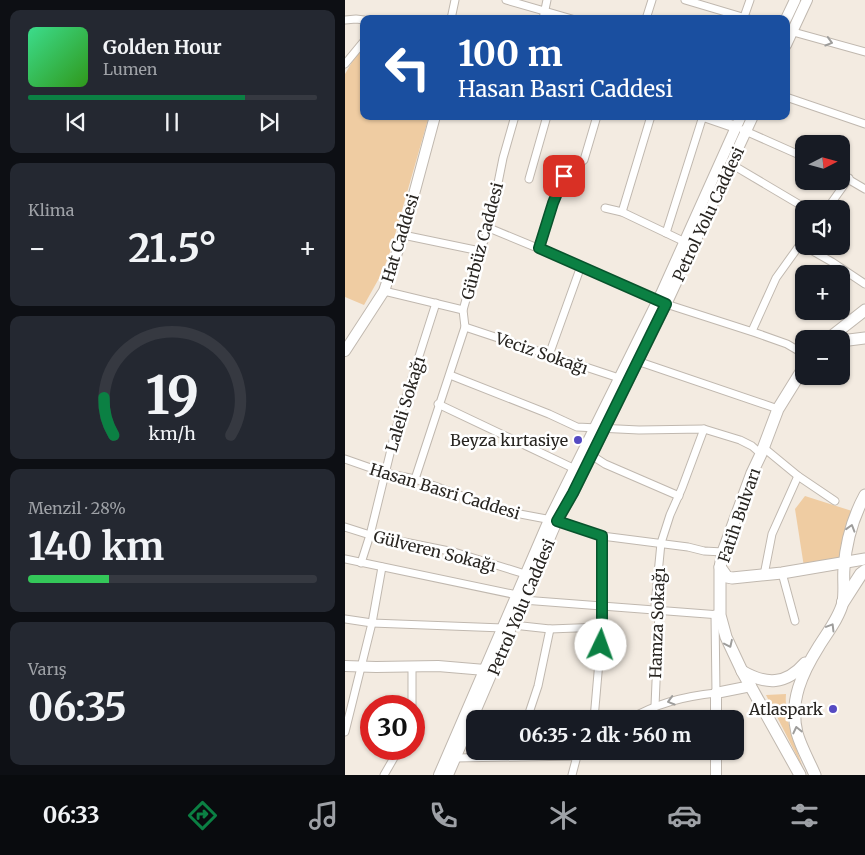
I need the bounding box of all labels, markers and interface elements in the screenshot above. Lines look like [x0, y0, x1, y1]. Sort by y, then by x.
text: 100 m [458, 32, 563, 76]
text: Golden Hour [103, 35, 222, 59]
icon: left [375, 35, 440, 100]
one-way arrow [824, 36, 833, 47]
text: Lumen [103, 59, 157, 79]
text: Hasan Basri Caddesi [458, 75, 673, 103]
icon: previous [62, 108, 90, 136]
icon: pause [158, 108, 186, 136]
icon: next [255, 108, 283, 136]
north arrow [795, 135, 850, 190]
map controls [795, 135, 850, 385]
street label: Petrol Yolu Caddesi [668, 143, 748, 285]
pin [543, 155, 585, 197]
icon: arrive [550, 162, 578, 190]
street label: Gürbüz Caddesi [457, 180, 507, 302]
street label: Hat Caddesi [377, 191, 423, 285]
text: Klima [28, 200, 74, 220]
button: sound [795, 200, 850, 255]
text: 21.5° [128, 225, 217, 272]
text: − [28, 230, 47, 266]
text: + [298, 230, 317, 266]
button: + [795, 265, 850, 320]
street label: Veciz Sokağı [492, 327, 591, 378]
button: − [795, 330, 850, 385]
street label: Laleli Sokağı [381, 354, 429, 454]
text: 19 [146, 363, 199, 428]
text: km/h [149, 422, 196, 445]
place label: Beyza kırtasiye [450, 430, 568, 450]
marker: Beyza kırtasiye [572, 434, 584, 446]
street label: Hasan Basri Caddesi [367, 459, 523, 523]
street label: Fatih Bulvarı [713, 465, 765, 565]
text: Menzil · 28% [28, 498, 126, 518]
text: 140 km [28, 523, 164, 570]
one-way arrow [846, 524, 856, 533]
street label: Gülveren Sokağı [372, 526, 498, 576]
street label: Petrol Yolu Caddesi [483, 536, 559, 678]
street label: Hamza Sokağı [645, 567, 669, 679]
position arrow [574, 618, 626, 670]
one-way arrow [824, 623, 834, 632]
one-way arrow [723, 639, 734, 648]
text: Varış [28, 659, 67, 679]
text: 06:35 [28, 684, 127, 731]
speed limit sign: 30 [360, 695, 425, 760]
one-way arrow [668, 695, 676, 705]
place label: Atlaspark [748, 699, 824, 719]
marker: Atlaspark [827, 703, 839, 715]
text: 06:35 · 2 dk · 560 m [519, 723, 691, 747]
one-way arrow [792, 725, 803, 734]
icon: directions [185, 798, 220, 833]
icon: music [306, 798, 341, 833]
icon: phone [426, 798, 461, 833]
icon: climate [546, 798, 581, 833]
icon: car [667, 798, 702, 833]
icon: filters [787, 798, 822, 833]
text: 06:33 [43, 801, 100, 829]

